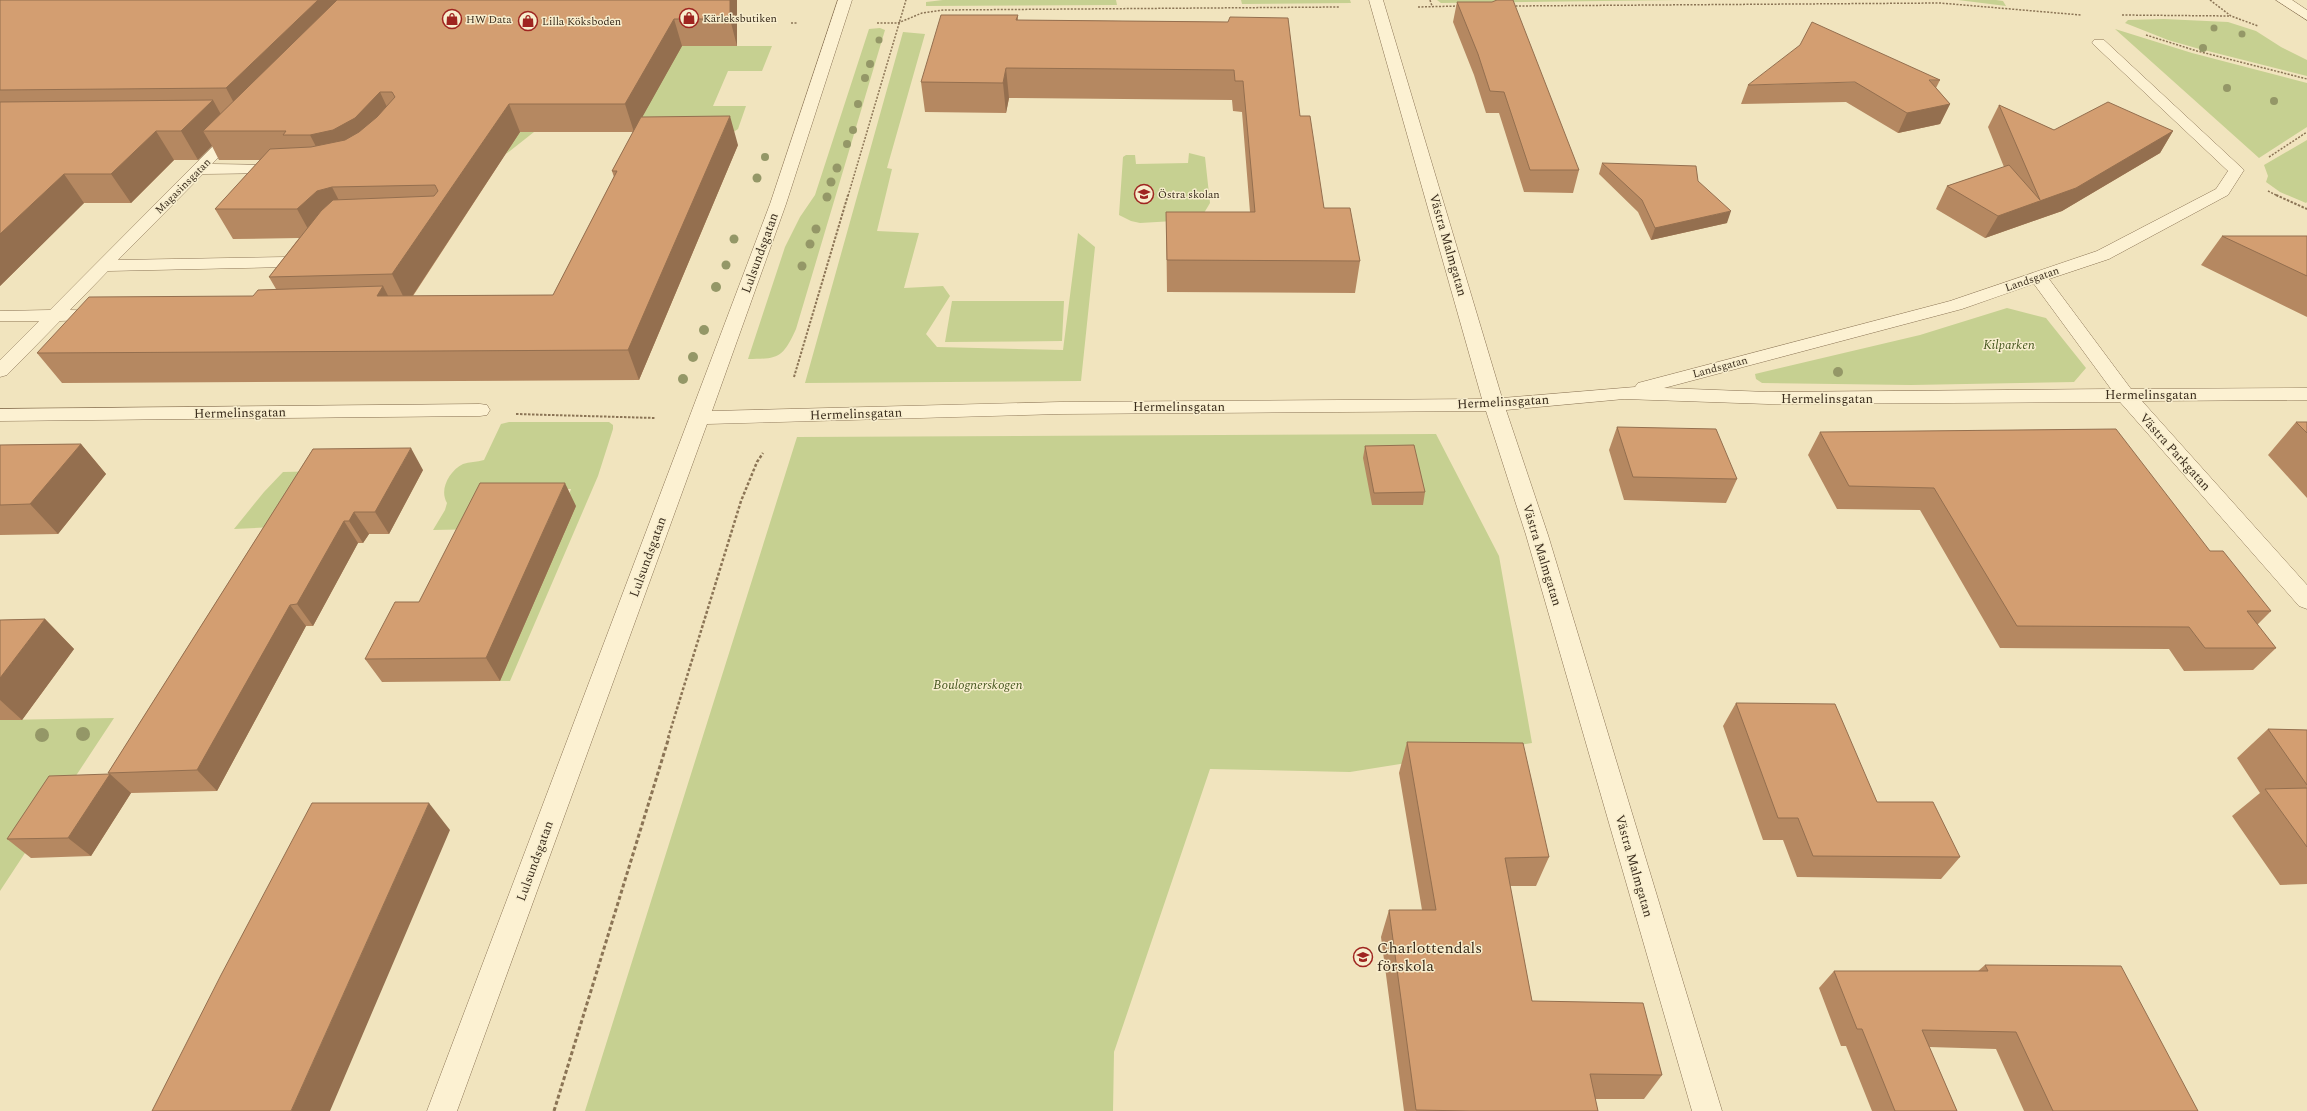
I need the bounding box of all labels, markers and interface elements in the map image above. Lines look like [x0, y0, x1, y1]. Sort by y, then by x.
shop icon: Kärleksbutiken [678, 7, 700, 29]
shop icon: HW Data [441, 8, 463, 30]
shop icon: Lilla Köksboden [517, 10, 539, 32]
place label: Kärleksbutiken [703, 10, 777, 27]
place label: HW Data [466, 11, 512, 28]
place label: Lilla Köksboden [542, 13, 621, 30]
street label: Magasinsgatan [151, 154, 215, 218]
school or university icon: Östra skolan [1133, 183, 1155, 205]
place label: Östra skolan [1158, 186, 1220, 203]
street label: Västra Malmgatan [1424, 191, 1472, 299]
street label: Lulsundsgatan [736, 210, 784, 296]
street label: Landsgatan [2003, 262, 2061, 296]
park label: Kilparken [1983, 335, 2035, 355]
street label: Landsgatan [1691, 351, 1749, 383]
street label: Hermelinsgatan [2105, 385, 2198, 405]
street label: Hermelinsgatan [1781, 389, 1874, 409]
street label: Hermelinsgatan [1456, 390, 1550, 414]
street label: Hermelinsgatan [1133, 397, 1226, 417]
street label: Hermelinsgatan [194, 402, 287, 424]
street label: Hermelinsgatan [810, 402, 903, 426]
street label: Västra Parkgatan [2135, 409, 2216, 496]
street label: Västra Malmgatan [1517, 501, 1567, 609]
street label: Lulsundsgatan [624, 514, 672, 600]
park label: Boulognerskogen [933, 675, 1023, 695]
street label: Västra Malmgatan [1610, 812, 1658, 920]
street label: Lulsundsgatan [511, 818, 559, 904]
place label: Charlottendals förskola [1377, 936, 1482, 978]
school or university icon: Charlottendals förskola [1352, 946, 1374, 968]

